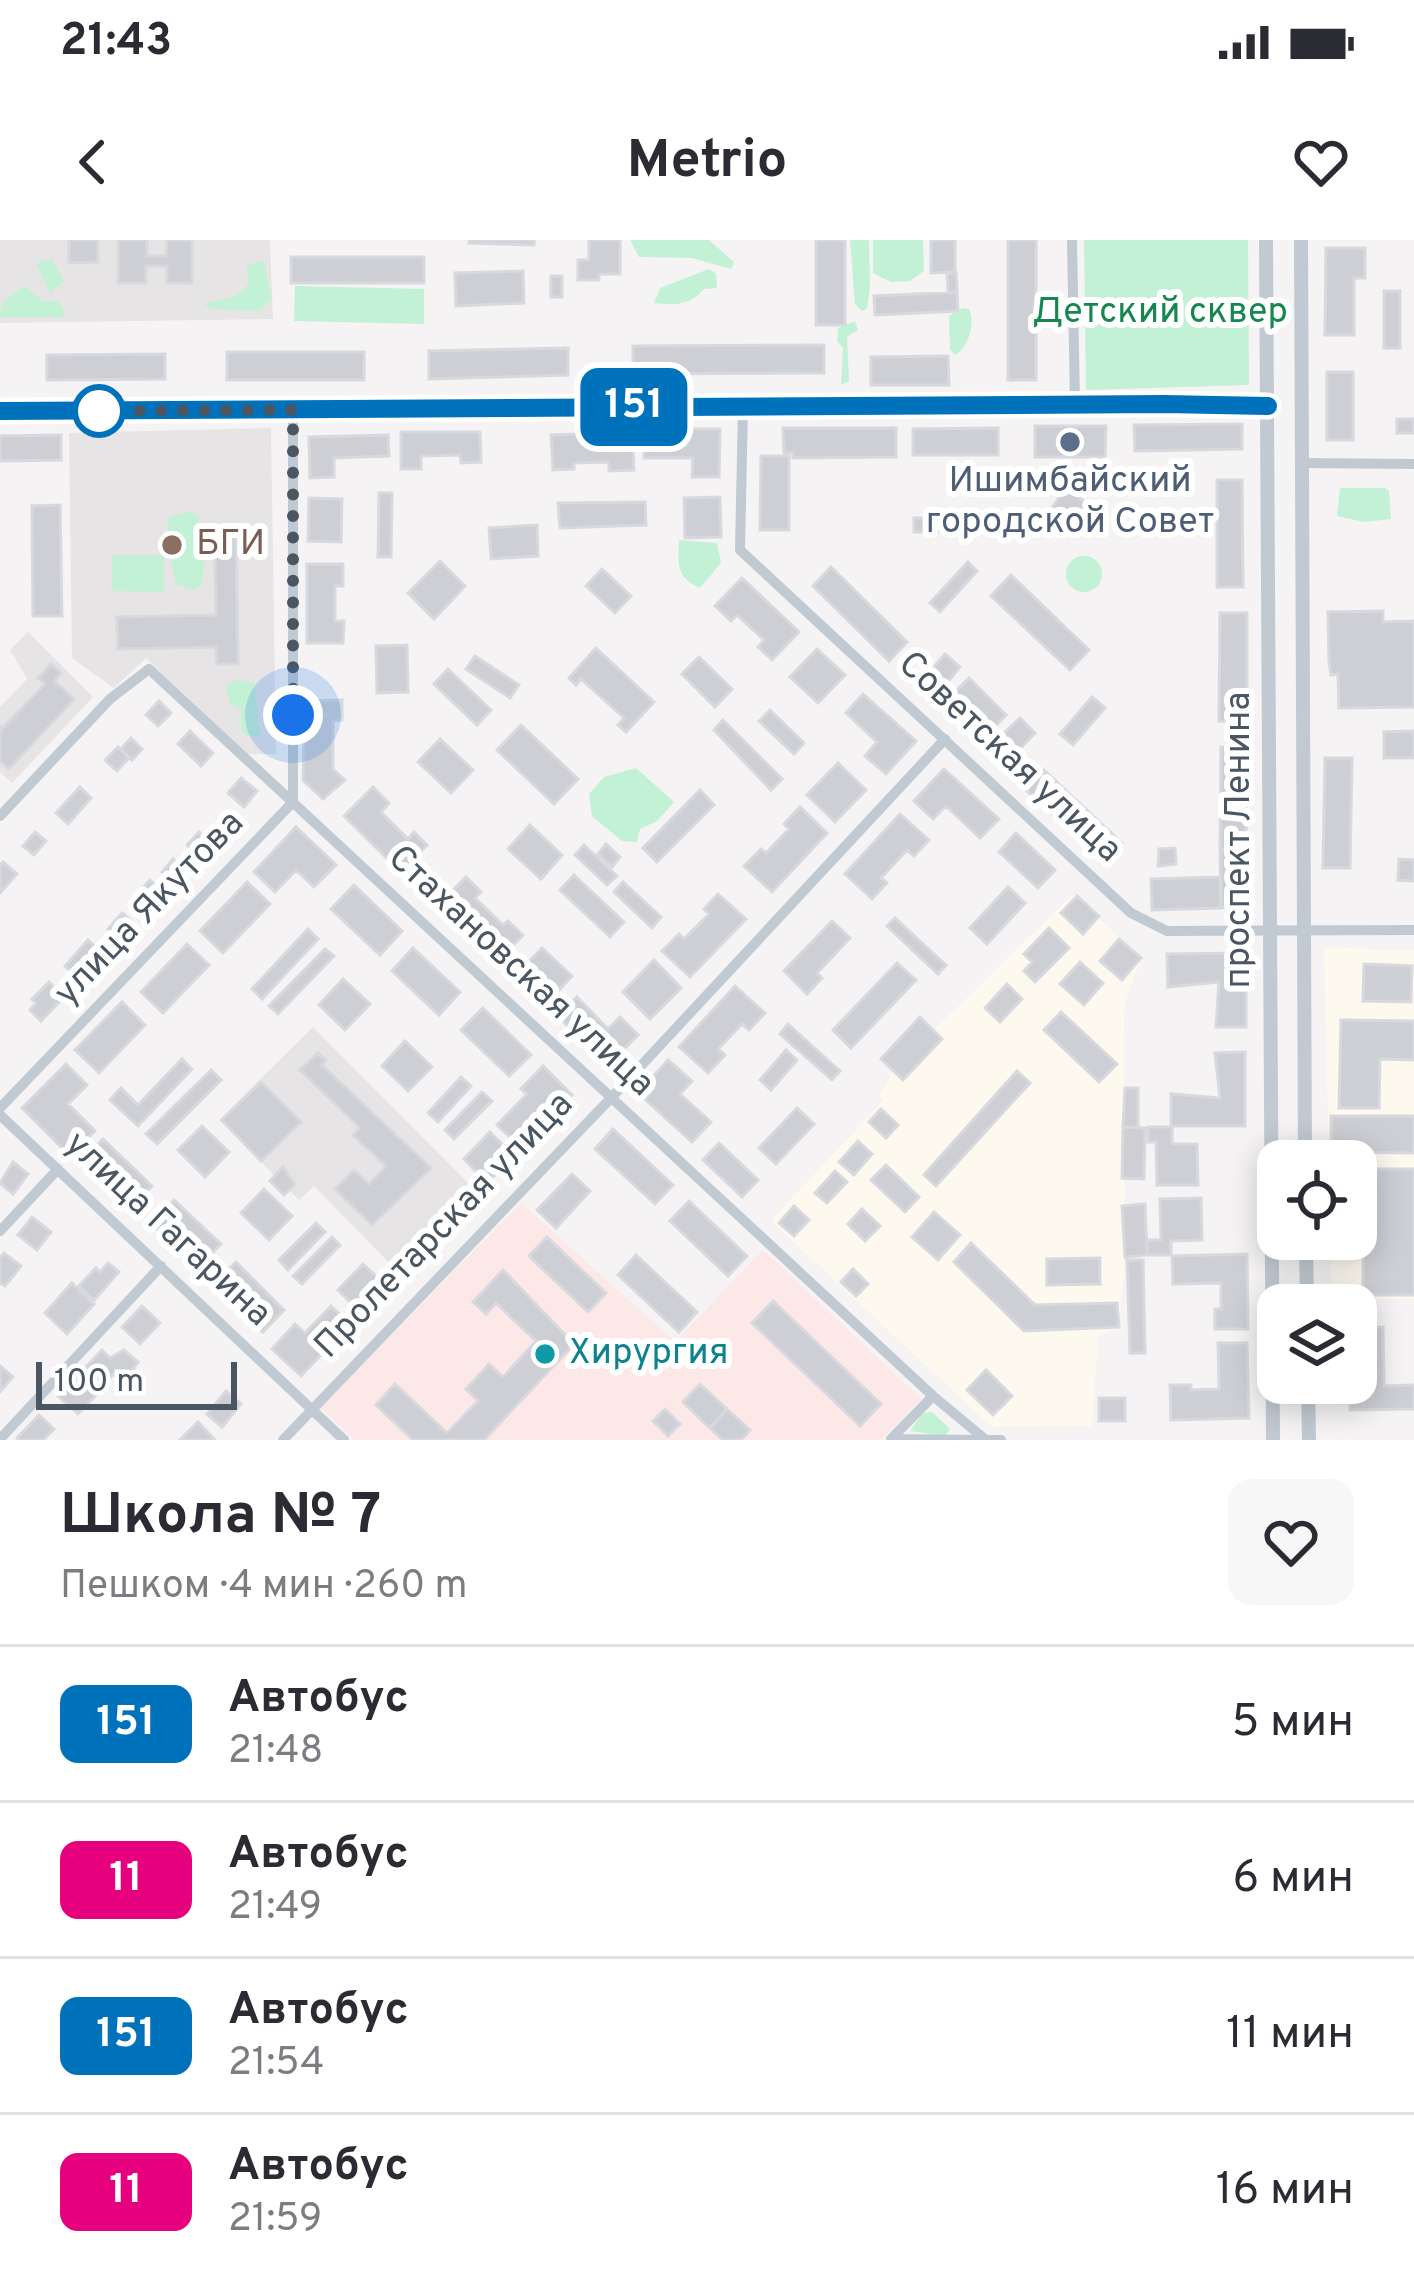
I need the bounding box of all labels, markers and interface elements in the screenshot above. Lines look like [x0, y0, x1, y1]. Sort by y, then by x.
text: 21:43 [60, 14, 172, 71]
text: Metrio [627, 128, 787, 197]
icon: back [60, 129, 126, 195]
icon: heart [1288, 129, 1354, 195]
park label: Детский сквер [1032, 290, 1288, 336]
line badge: 151 [565, 368, 703, 446]
text: 151 [604, 380, 664, 433]
unlabelled marker [74, 386, 124, 436]
marker: Ишимбайский городской Совет [1057, 429, 1083, 455]
place label: Ишимбайский городской Совет [926, 459, 1214, 546]
place label: БГИ [196, 522, 265, 568]
marker: БГИ [159, 532, 185, 558]
street label: Советская улица [887, 642, 1131, 874]
your location [263, 685, 323, 745]
street label: проспект Ленина [1217, 692, 1263, 988]
street label: улица Якутова [45, 802, 255, 1016]
street label: Стахановская улица [377, 836, 663, 1108]
street label: Пролетарская улица [306, 1083, 584, 1369]
street label: улица Гагарина [54, 1122, 280, 1338]
map controls [1257, 1140, 1377, 1404]
button: locate [1257, 1140, 1377, 1260]
button: layers [1257, 1284, 1377, 1404]
place label: Хирургия [569, 1331, 729, 1377]
marker: Хирургия [532, 1341, 558, 1367]
scale bar [36, 1356, 237, 1409]
text: 100 m [54, 1362, 144, 1404]
button: heart [1228, 1479, 1354, 1605]
text: Школа № 7 [60, 1482, 381, 1554]
text: Пешком · 4 мин · 260 m [60, 1563, 468, 1612]
text: Автобус [228, 1671, 409, 1728]
text: 5 мин [1232, 1695, 1354, 1752]
text: 151 [96, 1697, 156, 1750]
text: 21:48 [228, 1728, 323, 1777]
text: Автобус [228, 1827, 409, 1884]
text: 6 мин [1233, 1851, 1354, 1908]
text: 11 [109, 1853, 143, 1906]
text: 21:49 [228, 1884, 322, 1933]
text: Автобус [228, 1983, 409, 2040]
text: 11 мин [1226, 2007, 1354, 2064]
text: 151 [96, 2009, 156, 2062]
text: 21:54 [228, 2040, 324, 2089]
text: Автобус [228, 2139, 409, 2196]
text: 16 мин [1216, 2163, 1354, 2220]
text: 11 [109, 2165, 143, 2218]
text: 21:59 [228, 2196, 322, 2245]

